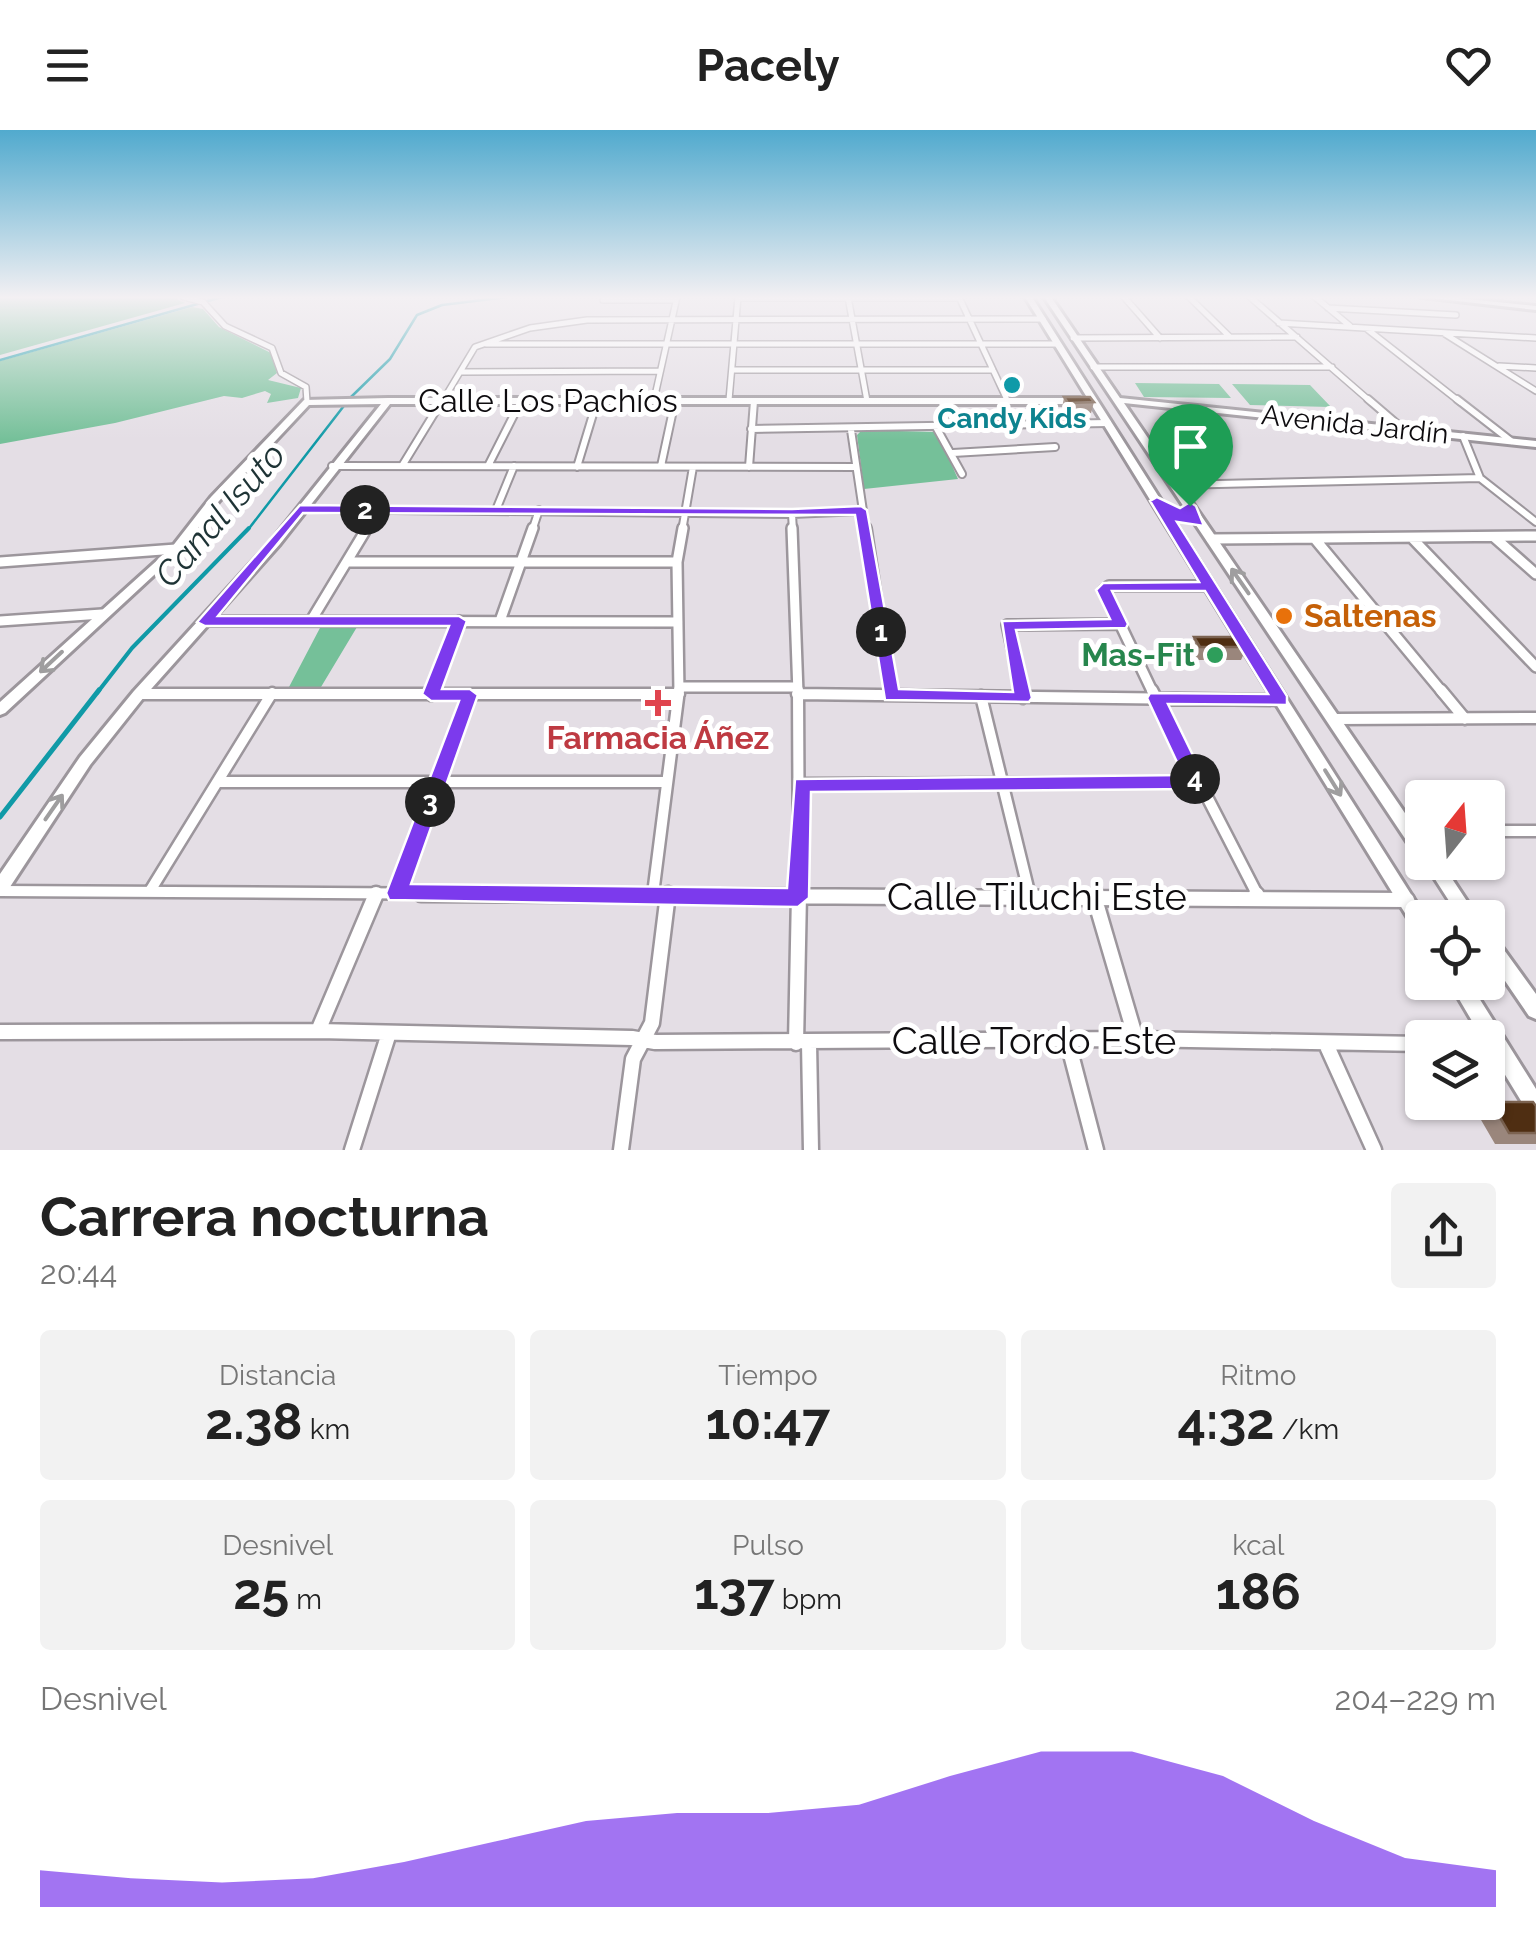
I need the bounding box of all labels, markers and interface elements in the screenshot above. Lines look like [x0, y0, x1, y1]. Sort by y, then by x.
icon: menu [40, 38, 95, 93]
icon: heart [1441, 38, 1496, 93]
text: Pacely [696, 39, 840, 92]
marker: Candy Kids [1001, 374, 1023, 396]
street label: Calle Los Pachíos [418, 382, 678, 419]
street label: Avenida Jardín [1260, 398, 1450, 451]
place label: Candy Kids [937, 402, 1087, 435]
pin [1148, 404, 1233, 507]
icon: arrive [1163, 419, 1218, 474]
water label: Canal Isuto [146, 434, 293, 595]
pin: 2 [340, 485, 390, 535]
text: 2 [357, 493, 373, 526]
one-way arrow [1230, 568, 1251, 596]
place label: Saltenas [1304, 597, 1437, 634]
marker: Saltenas [1273, 605, 1295, 627]
pin: 1 [856, 607, 906, 657]
text: 1 [874, 615, 888, 648]
place label: Mas-Fit [1081, 636, 1195, 673]
marker: Mas-Fit [1204, 644, 1226, 666]
one-way arrow [39, 650, 64, 673]
marker: Farmacia Áñez [647, 692, 669, 714]
place label: Farmacia Áñez [547, 719, 769, 756]
pin: 4 [1170, 754, 1220, 804]
text: 4 [1187, 762, 1203, 795]
one-way arrow [1322, 768, 1343, 797]
pin: 3 [405, 777, 455, 827]
north arrow [1405, 780, 1505, 880]
map controls [1405, 780, 1505, 1120]
text: 3 [422, 785, 438, 818]
one-way arrow [43, 793, 64, 821]
street label: Calle Tiluchi Este [887, 874, 1187, 919]
button: locate [1405, 900, 1505, 1000]
street label: Calle Tordo Este [892, 1018, 1176, 1063]
button: layers [1405, 1020, 1505, 1120]
button: share [1391, 1183, 1496, 1288]
text: Carrera nocturna [40, 1184, 489, 1249]
text: 20:44 [40, 1254, 117, 1291]
text: Distancia [219, 1359, 336, 1392]
text: Tiempo [718, 1359, 818, 1392]
text: Ritmo [1220, 1359, 1296, 1392]
text: 2.38 [205, 1392, 303, 1451]
text: 10:47 [706, 1392, 830, 1451]
text: 4:32 [1178, 1392, 1275, 1451]
text: km [303, 1413, 350, 1446]
text: /km [1275, 1413, 1339, 1446]
text: Desnivel [222, 1529, 333, 1562]
text: Pulso [732, 1529, 804, 1562]
text: kcal [1232, 1529, 1285, 1562]
text: 25 [233, 1562, 289, 1621]
text: 137 [694, 1562, 775, 1621]
text: 186 [1216, 1562, 1301, 1621]
text: m [289, 1583, 322, 1616]
text: bpm [775, 1583, 842, 1616]
text: Desnivel [40, 1680, 167, 1717]
text: 204–229 m [1335, 1680, 1496, 1717]

